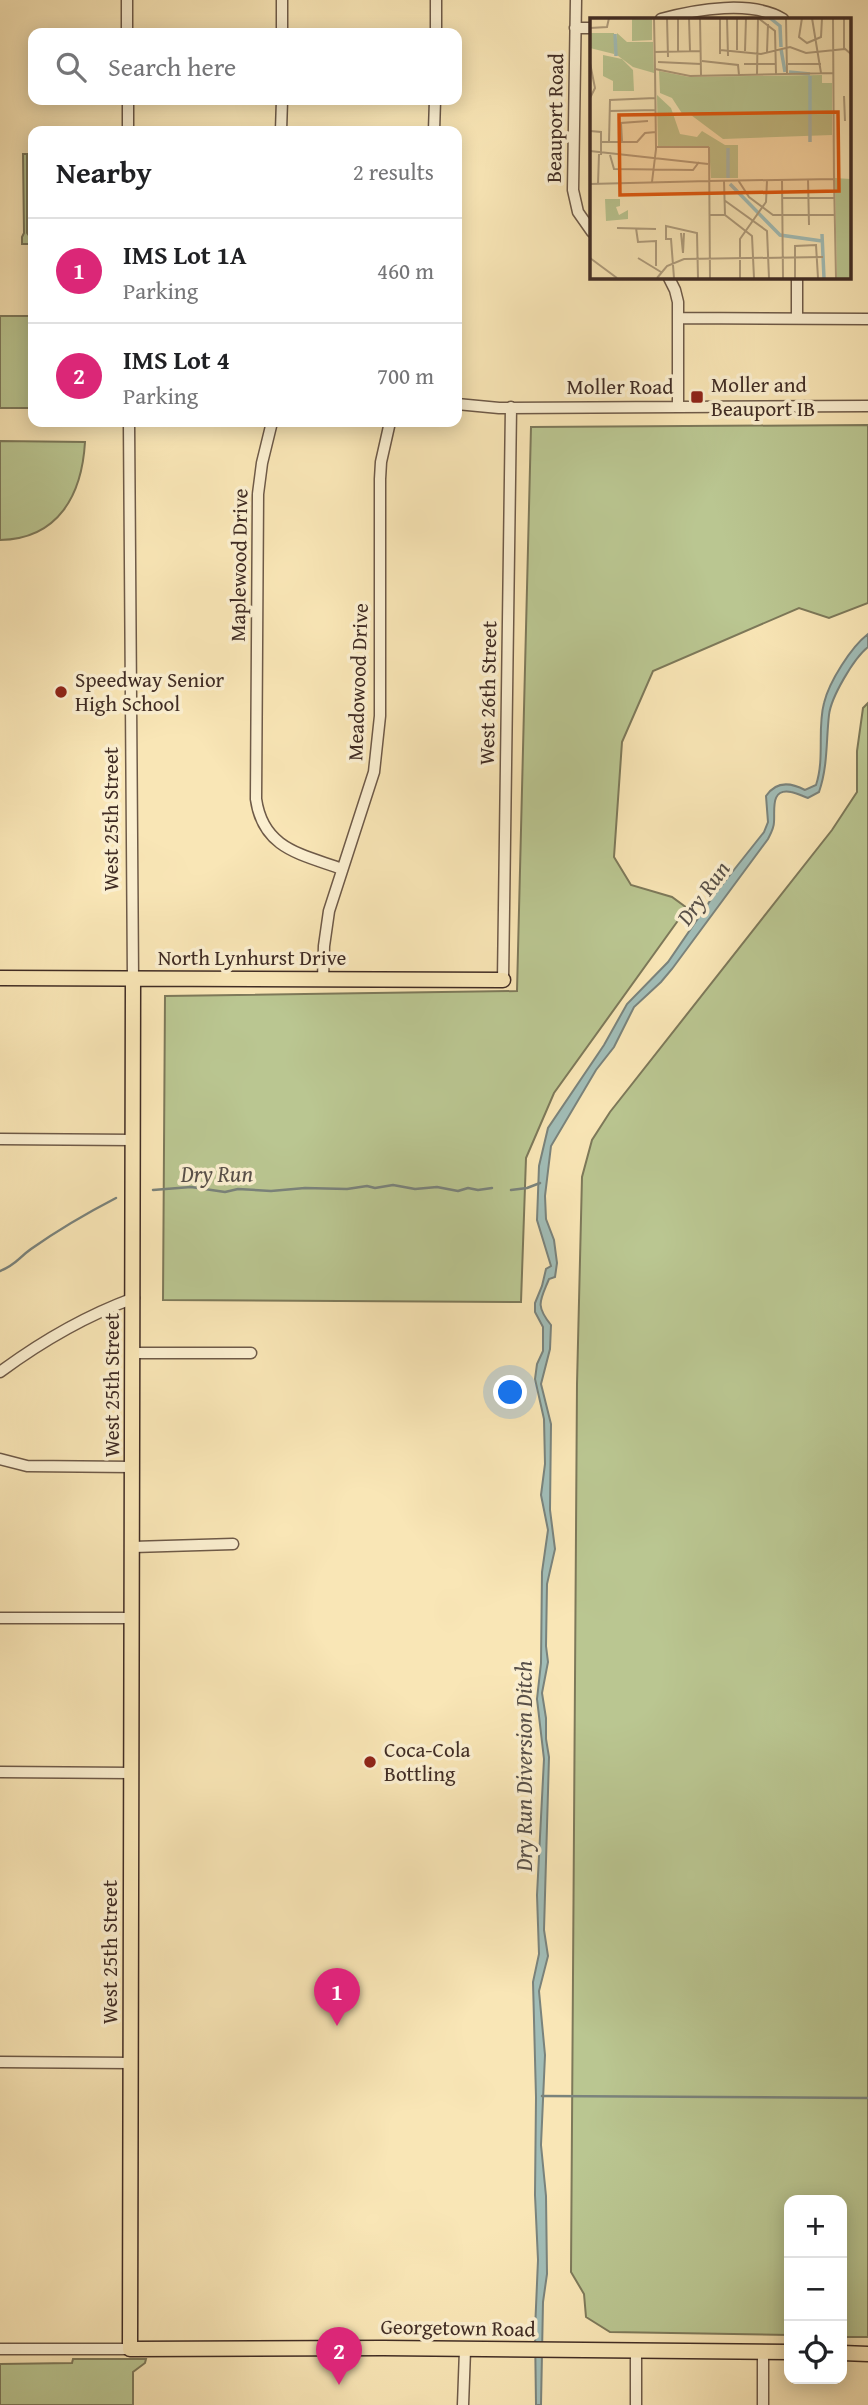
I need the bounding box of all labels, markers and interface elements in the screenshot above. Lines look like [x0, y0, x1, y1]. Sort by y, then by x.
inset map [590, 18, 850, 278]
search box [28, 28, 462, 105]
text: Search here [108, 47, 236, 86]
icon: search [52, 48, 90, 86]
street label: Beauport Road [538, 52, 571, 183]
text: Nearby [56, 150, 152, 194]
text: 2 results [353, 155, 434, 188]
text: IMS Lot 1A [123, 235, 247, 274]
text: 1 [73, 254, 85, 287]
text: 460 m [377, 254, 434, 287]
text: Parking [123, 274, 198, 307]
text: IMS Lot 4 [123, 340, 230, 379]
text: 2 [73, 359, 85, 392]
text: 700 m [377, 359, 434, 392]
place label: Moller and Beauport IB [711, 369, 815, 424]
street label: Moller Road [567, 371, 674, 402]
text: Parking [123, 379, 198, 412]
marker: Moller and Beauport IB [689, 389, 705, 405]
street label: Maplewood Drive [222, 488, 255, 642]
street label: Meadowood Drive [339, 603, 376, 761]
street label: West 26th Street [471, 620, 504, 765]
place label: Speedway Senior High School [75, 664, 225, 719]
marker: Speedway Senior High School [53, 684, 69, 700]
street label: West 25th Street [95, 746, 126, 891]
water label: Dry Run [667, 853, 737, 933]
street label: North Lynhurst Drive [158, 942, 346, 973]
water label: Dry Run [180, 1157, 254, 1190]
street label: West 25th Street [96, 1312, 127, 1457]
your location [493, 1375, 527, 1409]
water label: Dry Run Diversion Ditch [507, 1660, 540, 1872]
place label: Coca-Cola Bottling [384, 1734, 471, 1789]
marker: Coca-Cola Bottling [362, 1754, 378, 1770]
street label: West 25th Street [94, 1879, 125, 2024]
pin: 1 [314, 1968, 360, 2026]
map controls [784, 2195, 847, 2384]
button: + [784, 2195, 847, 2258]
button: − [784, 2258, 847, 2321]
street label: Georgetown Road [380, 2311, 537, 2344]
button: locate [784, 2321, 847, 2384]
pin: 2 [316, 2327, 362, 2385]

